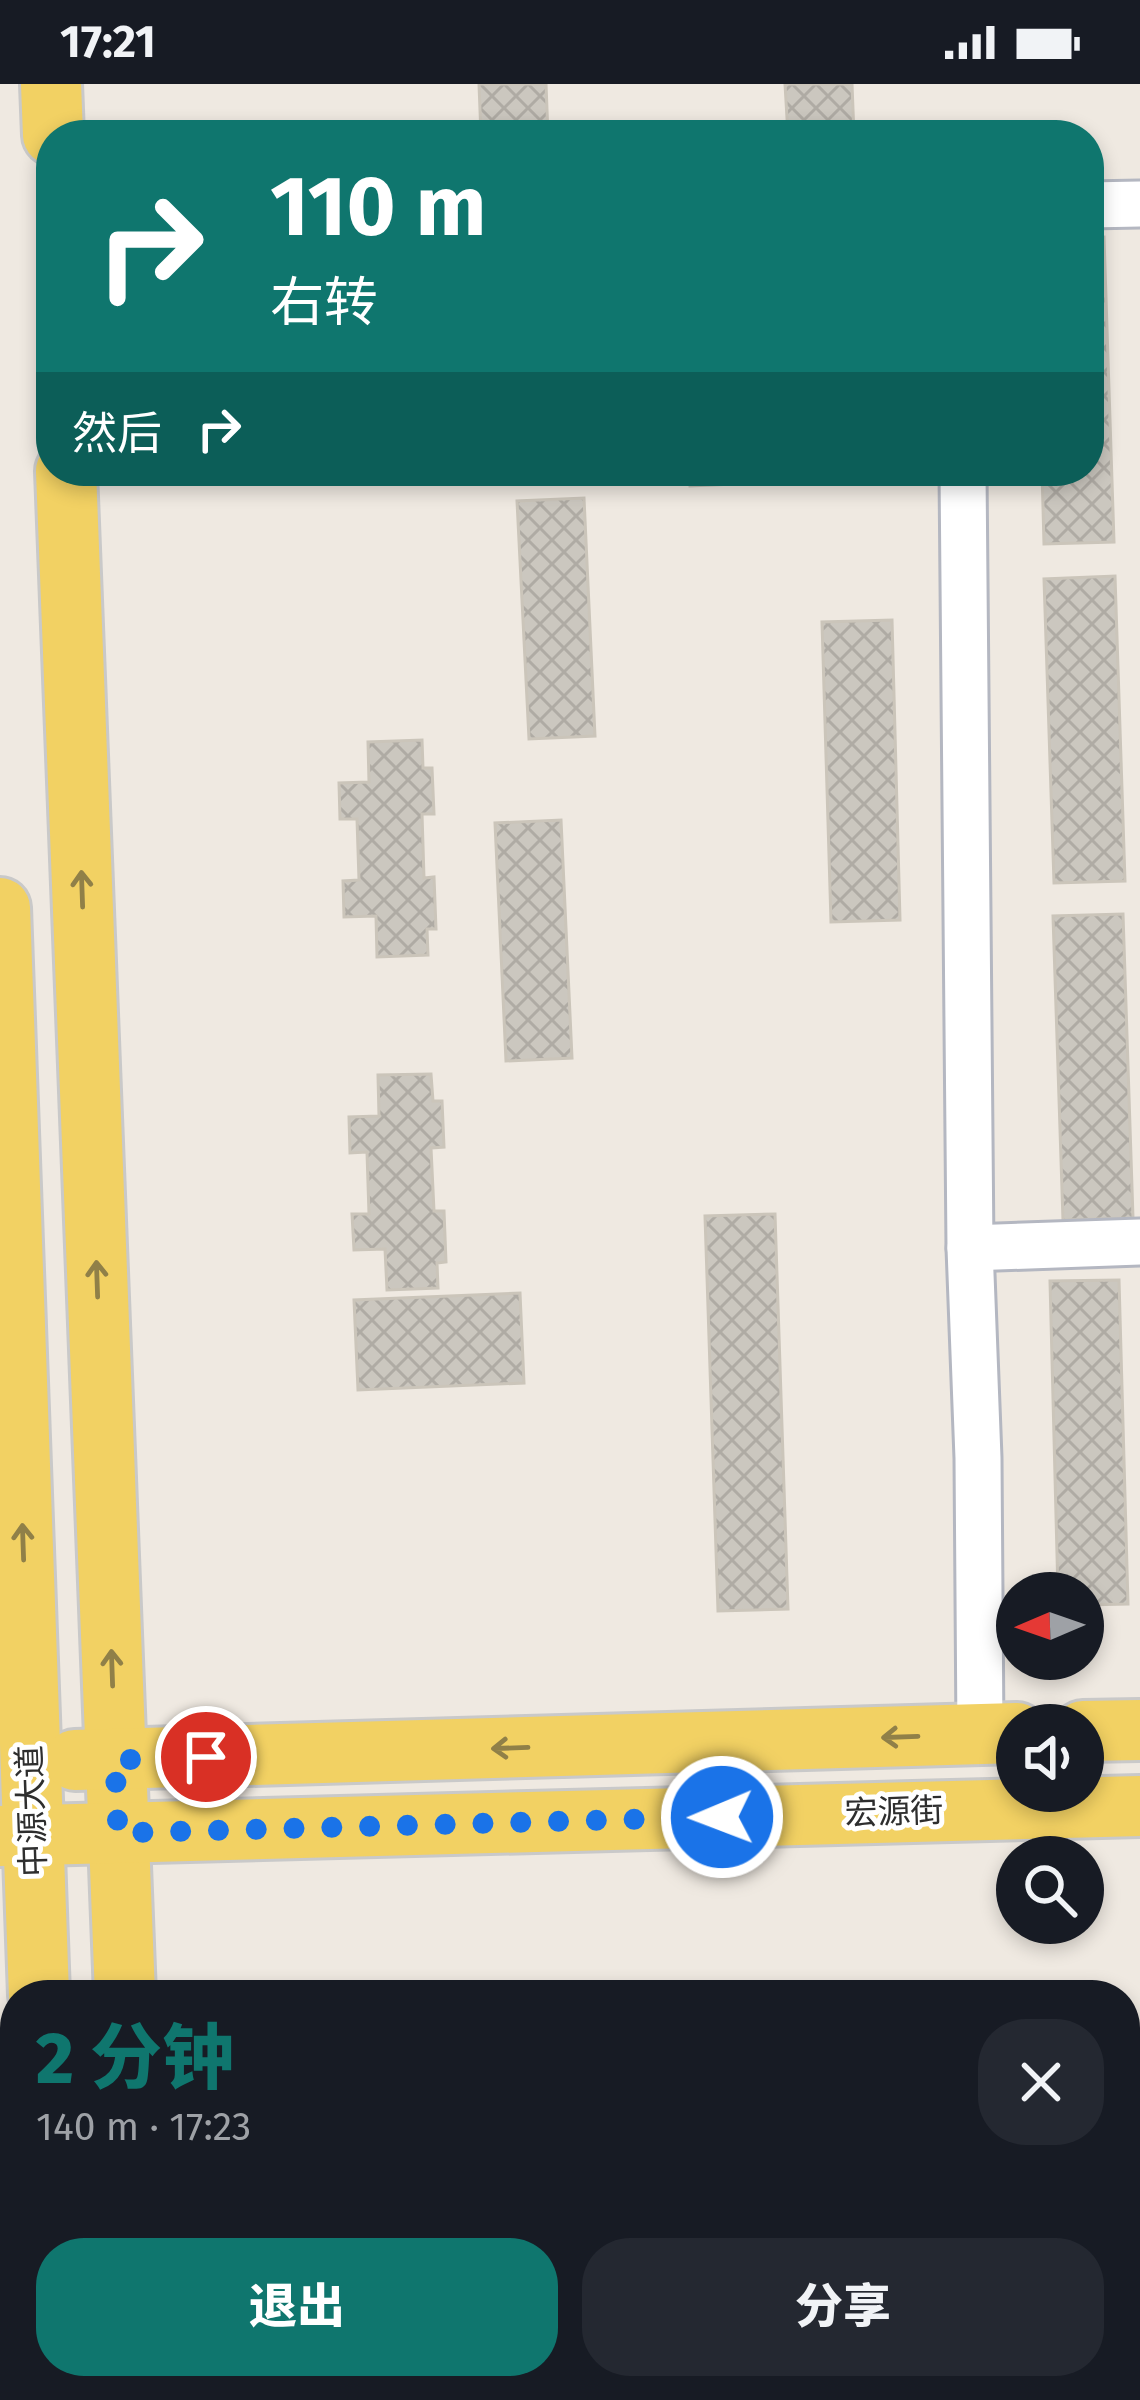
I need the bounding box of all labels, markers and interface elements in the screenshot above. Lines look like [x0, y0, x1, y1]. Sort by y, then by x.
text: 17:21 [60, 15, 156, 69]
text: 110 m [270, 156, 486, 257]
icon: right [72, 168, 228, 324]
text: 右转 [270, 271, 378, 335]
icon: right [186, 396, 252, 462]
text: 然后 [72, 407, 162, 461]
one-way arrow [70, 870, 93, 909]
one-way arrow [85, 1260, 108, 1299]
one-way arrow [11, 1523, 34, 1562]
north arrow [996, 1572, 1104, 1680]
map controls [996, 1572, 1104, 1944]
one-way arrow [100, 1649, 123, 1688]
button: sound [996, 1704, 1104, 1812]
pin [155, 1706, 257, 1808]
icon: arrive [173, 1724, 239, 1790]
one-way arrow [881, 1725, 920, 1748]
one-way arrow [491, 1737, 530, 1760]
street label: 中源大道 [10, 1744, 54, 1878]
position arrow [659, 1754, 785, 1880]
street label: 宏源街 [844, 1790, 944, 1834]
button: search [996, 1836, 1104, 1944]
text: 2 分钟 [36, 2016, 234, 2102]
button: close [978, 2019, 1104, 2145]
text: 140 m · 17:23 [36, 2104, 251, 2150]
button: 退出 [36, 2238, 558, 2376]
button: 分享 [582, 2238, 1104, 2376]

